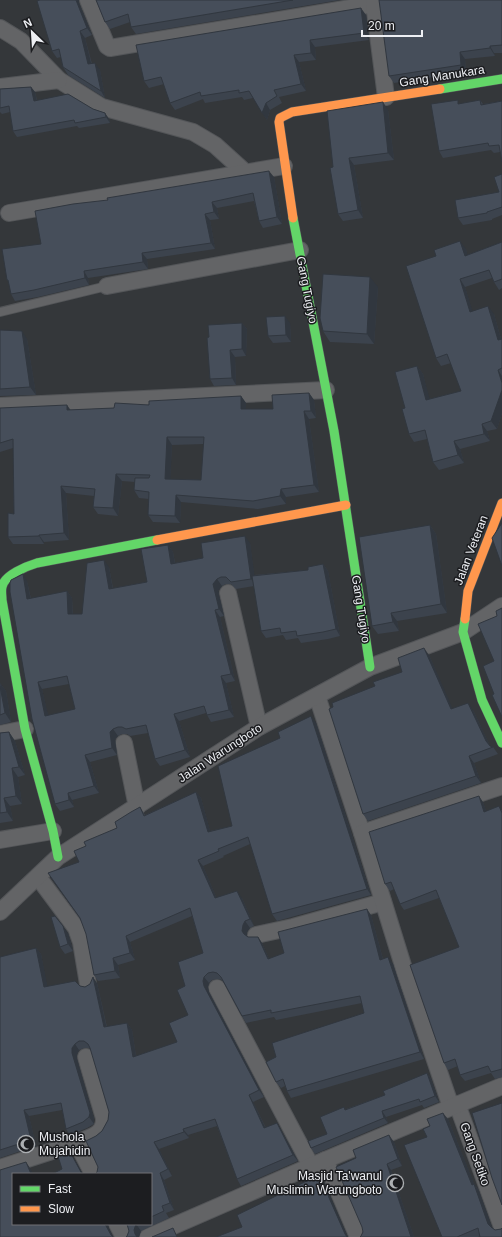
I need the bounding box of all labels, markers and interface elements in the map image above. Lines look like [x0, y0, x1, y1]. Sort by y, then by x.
north arrow [12, 12, 52, 52]
scale bar [362, 12, 422, 38]
text: N [22, 16, 34, 30]
text: 20 m [368, 19, 395, 33]
street label: Gang Manukara [398, 62, 486, 90]
street label: Gang Tugiyo [294, 255, 320, 325]
street label: Jalan Veteran [451, 513, 491, 587]
street label: Gang Tugiyo [349, 574, 373, 644]
street label: Jalan Warungboto [176, 721, 265, 785]
street label: Gang Setiko [457, 1121, 493, 1188]
place label: Mushola Mujahidin [39, 1130, 90, 1158]
mosque icon: Mushola Mujahidin [16, 1134, 36, 1154]
place label: Masjid Ta'wanul Muslimin Warungboto [266, 1169, 382, 1197]
legend [12, 1173, 152, 1225]
mosque icon: Masjid Ta'wanul Muslimin Warungboto [385, 1173, 405, 1193]
text: Fast [48, 1182, 72, 1196]
text: Slow [48, 1202, 74, 1216]

